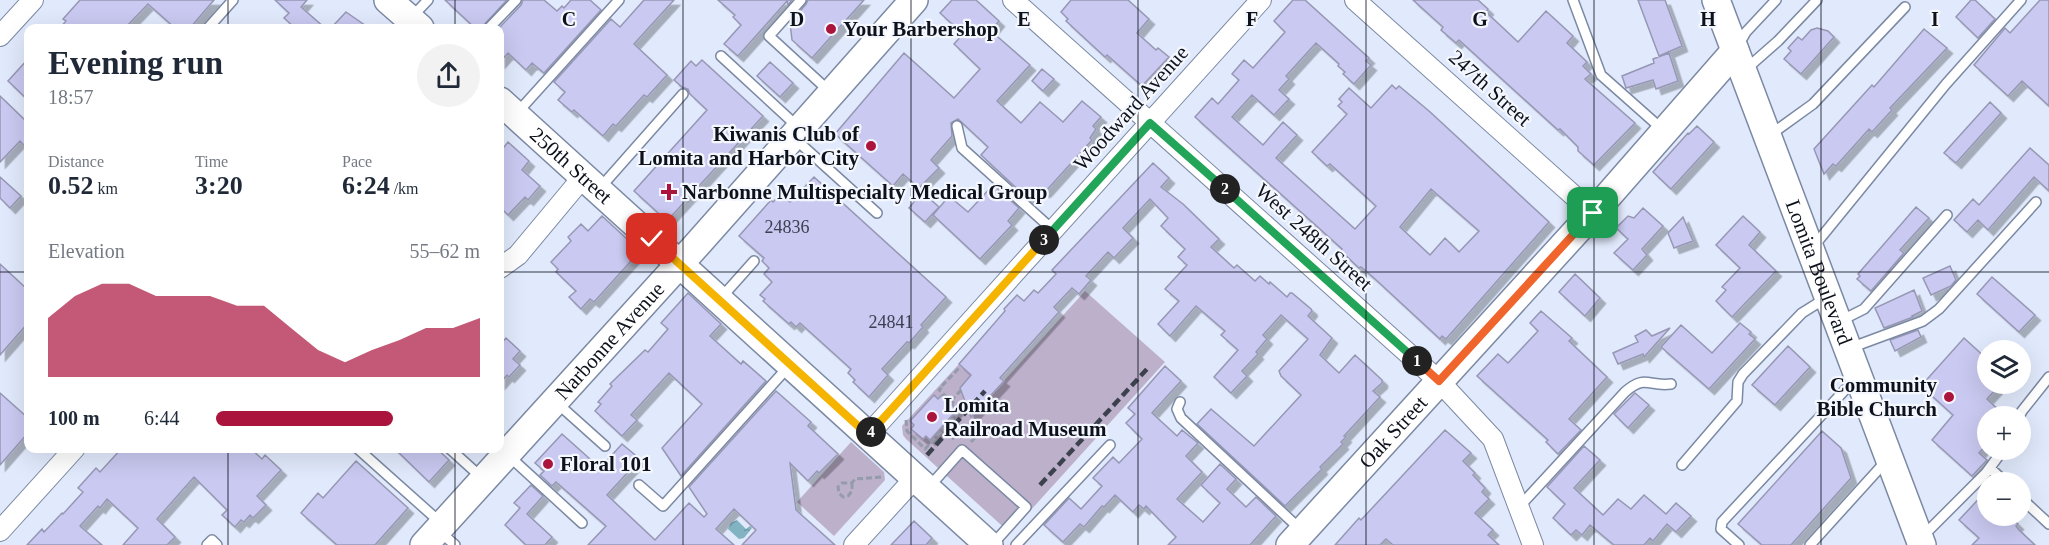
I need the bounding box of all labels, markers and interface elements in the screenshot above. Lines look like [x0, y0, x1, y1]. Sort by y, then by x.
text: C [562, 8, 576, 30]
text: D [790, 8, 804, 30]
text: E [1017, 8, 1031, 30]
text: F [1246, 8, 1258, 30]
text: G [1472, 8, 1488, 30]
text: H [1700, 8, 1716, 30]
text: I [1931, 8, 1939, 30]
place label: Your Barbershop [843, 17, 998, 41]
marker: Your Barbershop [824, 22, 838, 36]
street label: Woodward Avenue [1069, 41, 1193, 175]
button: share [417, 44, 480, 107]
text: Evening run [48, 45, 223, 81]
street label: 247th Street [1444, 45, 1536, 131]
text: 18:57 [48, 86, 94, 108]
street label: 250th Street [525, 122, 617, 209]
place label: Kiwanis Club of Lomita and Harbor City [638, 122, 860, 170]
marker: Kiwanis Club of Lomita and Harbor City [864, 139, 878, 153]
text: Distance [48, 153, 104, 170]
text: Time [195, 153, 228, 170]
text: Pace [342, 153, 372, 170]
text: 0.52 [48, 171, 94, 200]
text: 3:20 [195, 171, 243, 200]
text: 6:24 [342, 171, 390, 200]
pin: 2 [1210, 174, 1240, 204]
street label: West 248th Street [1251, 178, 1377, 296]
text: km [94, 180, 118, 197]
text: /km [390, 180, 419, 197]
place label: Narbonne Multispecialty Medical Group [682, 180, 1047, 204]
text: 2 [1221, 180, 1229, 197]
marker: Narbonne Multispecialty Medical Group [660, 183, 678, 201]
pin [1567, 187, 1618, 238]
icon: arrive [1576, 196, 1609, 229]
street label: Lomita Boulevard [1781, 196, 1857, 349]
pin [626, 213, 677, 264]
house number: 24836 [765, 217, 810, 237]
icon: check [635, 222, 668, 255]
pin: 3 [1029, 225, 1059, 255]
text: 3 [1040, 231, 1048, 248]
text: Elevation [48, 240, 125, 262]
text: 55–62 m [409, 240, 480, 262]
street label: Narbonne Avenue [550, 277, 669, 405]
house number: 24841 [869, 312, 914, 332]
map controls [1977, 340, 2031, 526]
button: layers [1977, 340, 2031, 394]
pin: 1 [1402, 346, 1432, 376]
text: 1 [1413, 352, 1421, 369]
place label: Community Bible Church [1817, 373, 1937, 421]
marker: Community Bible Church [1942, 390, 1956, 404]
street label: Oak Street [1354, 391, 1432, 473]
place label: Lomita Railroad Museum [944, 393, 1107, 441]
button: + [1977, 406, 2031, 460]
text: 100 m [48, 407, 100, 429]
text: 6:44 [144, 407, 180, 429]
marker: Lomita Railroad Museum [925, 410, 939, 424]
pin: 4 [856, 417, 886, 447]
text: 4 [867, 423, 875, 440]
place label: Floral 101 [560, 452, 652, 476]
marker: Floral 101 [541, 457, 555, 471]
button: − [1977, 472, 2031, 526]

